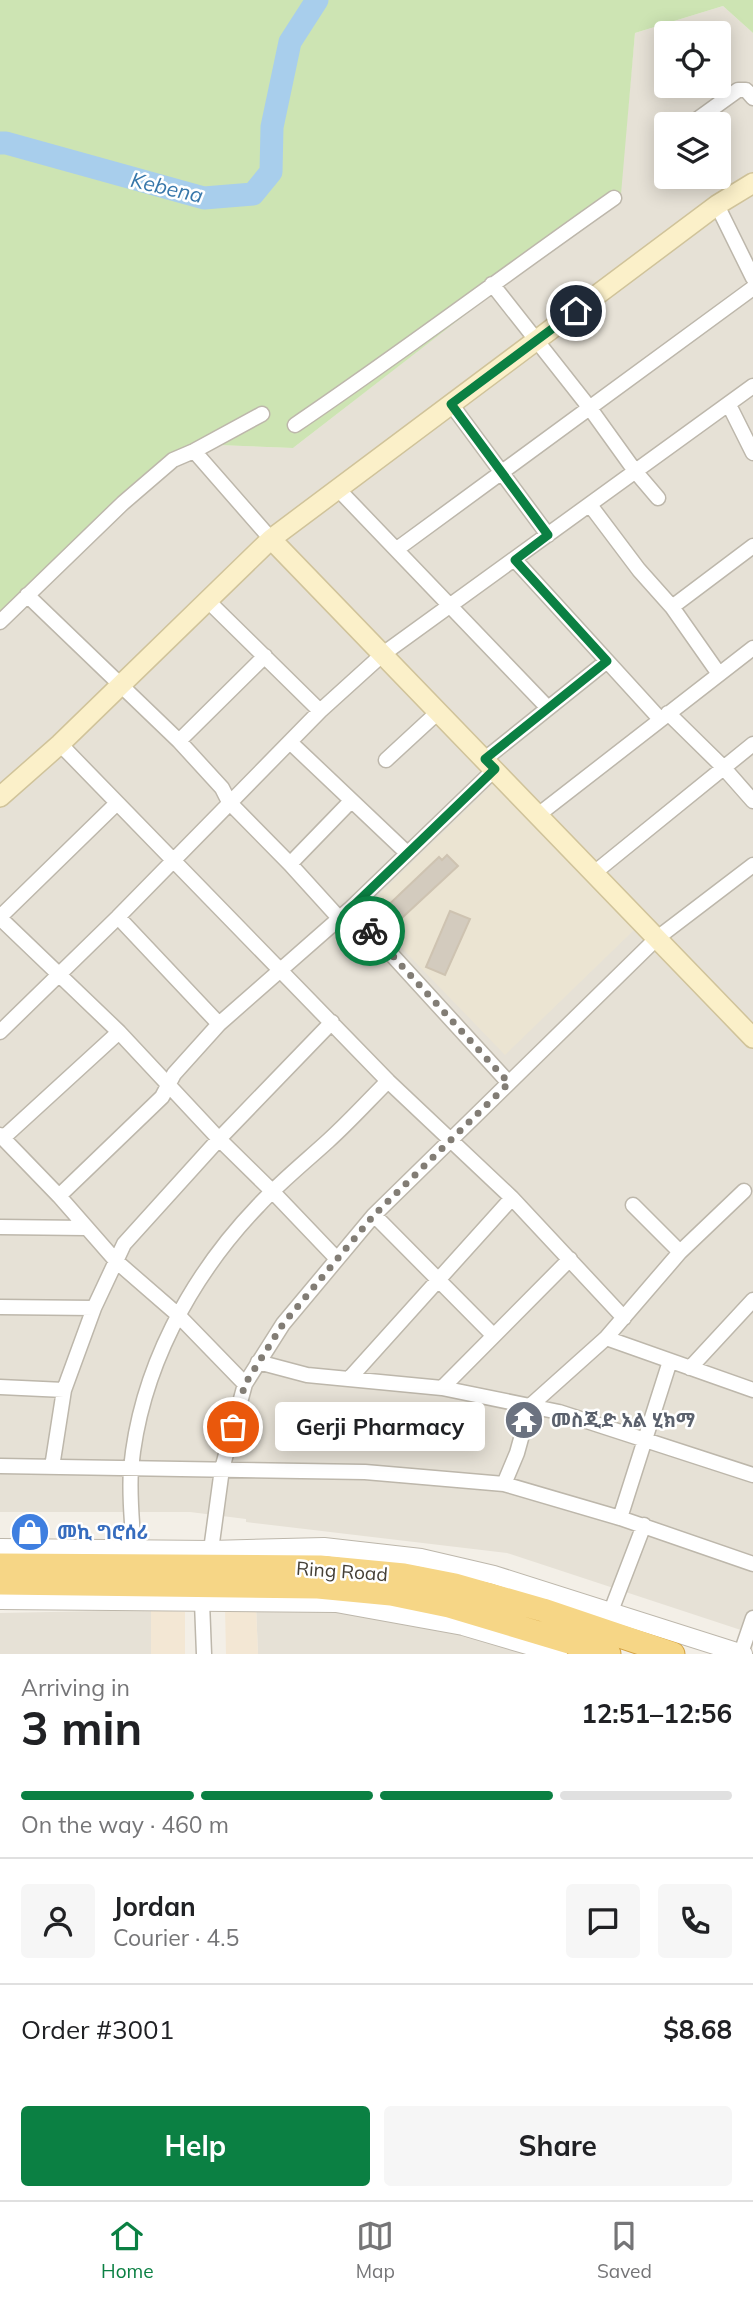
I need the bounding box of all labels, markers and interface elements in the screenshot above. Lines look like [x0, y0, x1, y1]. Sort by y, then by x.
map controls [654, 21, 731, 189]
button: locate [654, 21, 731, 98]
button: layers [654, 112, 731, 189]
water label: Kebena [128, 166, 206, 208]
pin [546, 281, 606, 341]
icon: home [557, 292, 595, 330]
courier [335, 896, 405, 966]
icon: bike [351, 912, 389, 950]
pin [203, 1397, 263, 1457]
temple icon: መስጂድ አል ሂክማ [503, 1399, 545, 1441]
callout: Gerji Pharmacy [275, 1402, 485, 1452]
icon: bag [214, 1408, 252, 1446]
place label: መስጂድ አል ሂክማ [551, 1408, 695, 1432]
text: Gerji Pharmacy [296, 1412, 464, 1441]
shop icon: መኪ ግሮሰሪ [9, 1511, 51, 1553]
place label: መኪ ግሮሰሪ [57, 1520, 148, 1544]
street label: Ring Road [295, 1556, 389, 1586]
text: Arriving in [21, 1673, 130, 1702]
text: 12:51–12:56 [581, 1697, 732, 1730]
text: 3 min [21, 1699, 142, 1757]
text: On the way · 460 m [21, 1810, 229, 1839]
button: person [21, 1884, 95, 1958]
button: chat [566, 1884, 640, 1958]
button: phone [658, 1884, 732, 1958]
text: Jordan [113, 1890, 196, 1923]
text: Courier · 4.5 [113, 1923, 239, 1952]
text: Order #3001 [21, 2013, 174, 2046]
text: $8.68 [663, 2013, 732, 2046]
button: Help [21, 2106, 370, 2186]
button: Share [384, 2106, 732, 2186]
tab: Home [101, 2217, 154, 2283]
tab: Map [356, 2217, 395, 2283]
tab: Saved [597, 2217, 652, 2283]

